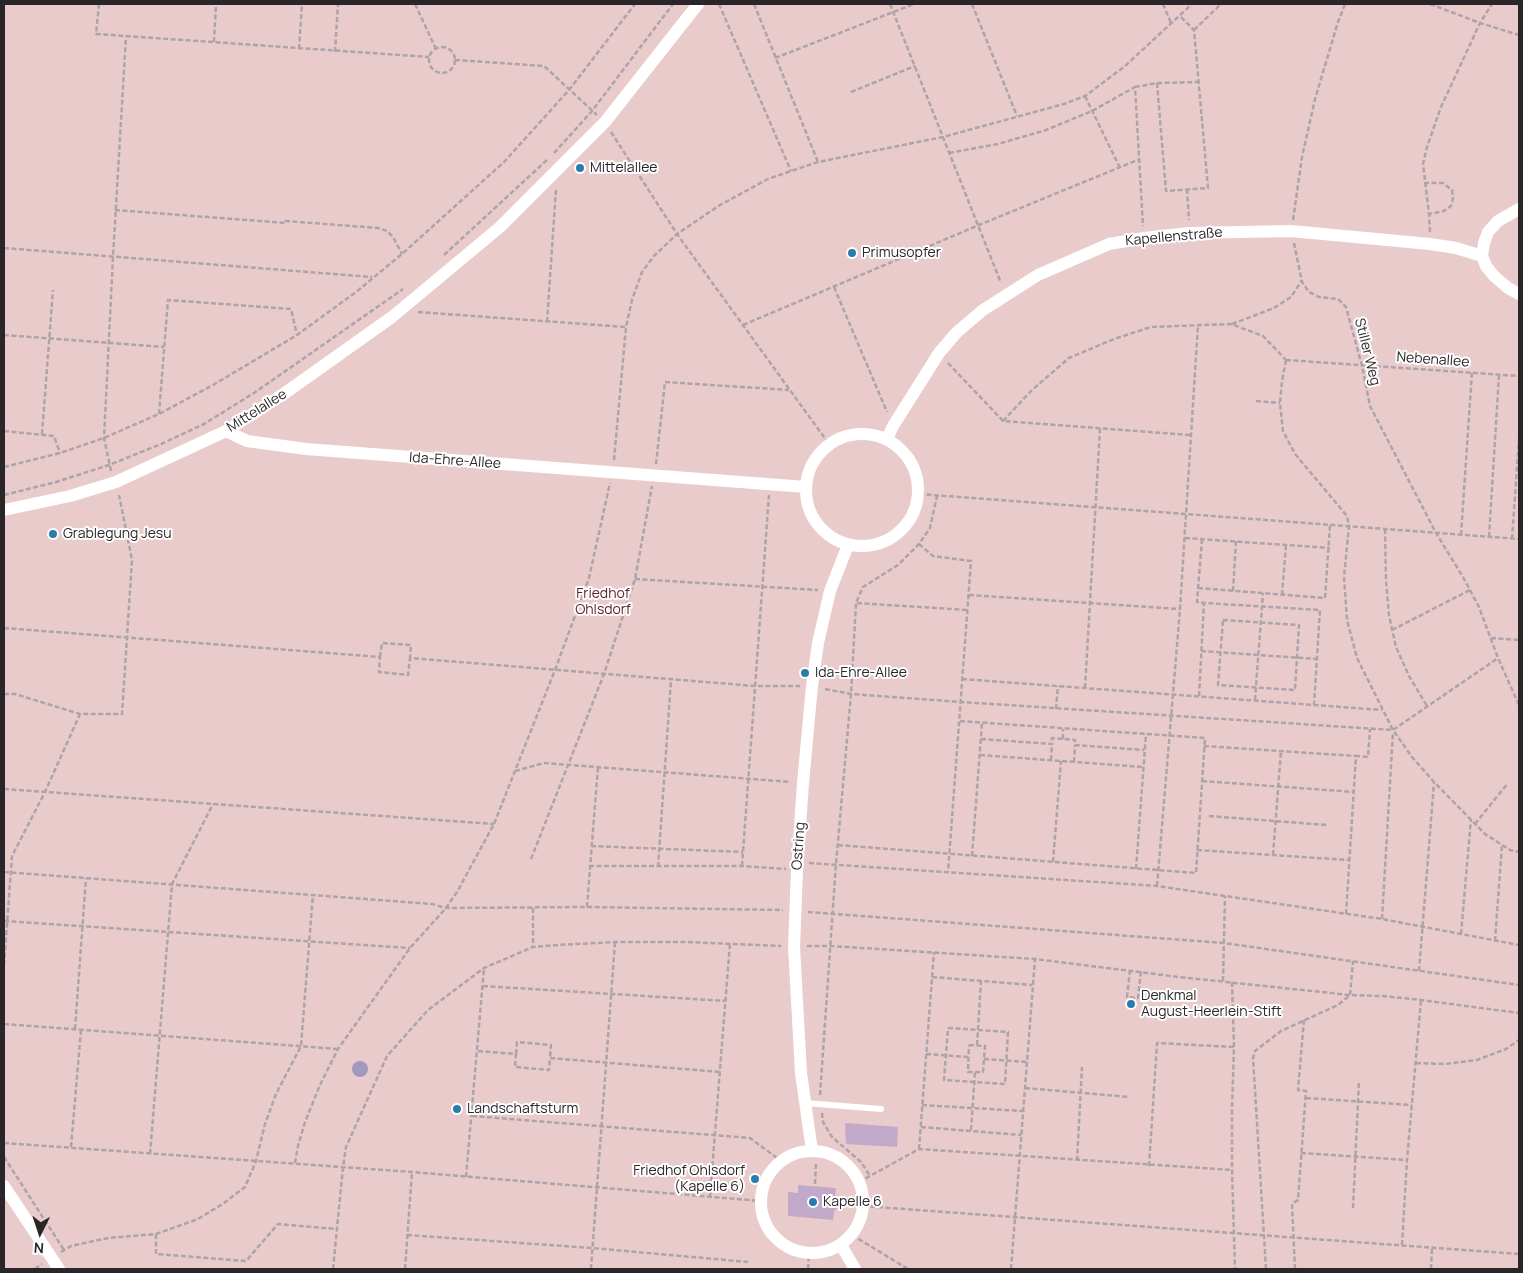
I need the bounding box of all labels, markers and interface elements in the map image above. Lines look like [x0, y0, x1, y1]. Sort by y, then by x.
place label: Mittelallee [590, 160, 658, 176]
marker: Mittelallee [574, 162, 586, 174]
street label: Kapellenstraße [1125, 224, 1223, 250]
place label: Primusopfer [862, 245, 941, 261]
marker: Primusopfer [846, 247, 858, 259]
street label: Stiller Weg [1351, 317, 1383, 387]
street label: Nebenallee [1396, 349, 1470, 371]
street label: Mittelallee [224, 386, 290, 436]
street label: Ida-Ehre-Allee [409, 449, 501, 473]
place label: Grablegung Jesu [63, 526, 171, 542]
marker: Grablegung Jesu [47, 528, 59, 540]
park label: Friedhof Ohlsdorf [575, 586, 631, 618]
place label: Ida-Ehre-Allee [815, 665, 907, 681]
marker: Ida-Ehre-Allee [799, 667, 811, 679]
street label: Ostring [789, 821, 809, 871]
place label: Denkmal August-Heerlein-Stift [1141, 988, 1282, 1020]
marker: Denkmal August-Heerlein-Stift [1125, 998, 1137, 1010]
place label: Landschaftsturm [467, 1101, 578, 1117]
marker: Landschaftsturm [451, 1103, 463, 1115]
place label: Friedhof Ohlsdorf (Kapelle 6) [633, 1163, 745, 1196]
marker: Friedhof Ohlsdorf (Kapelle 6) [749, 1173, 761, 1185]
place label: Kapelle 6 [823, 1194, 882, 1210]
marker: Kapelle 6 [807, 1196, 819, 1208]
north arrow [15, 1208, 65, 1258]
text: N [33, 1239, 45, 1258]

